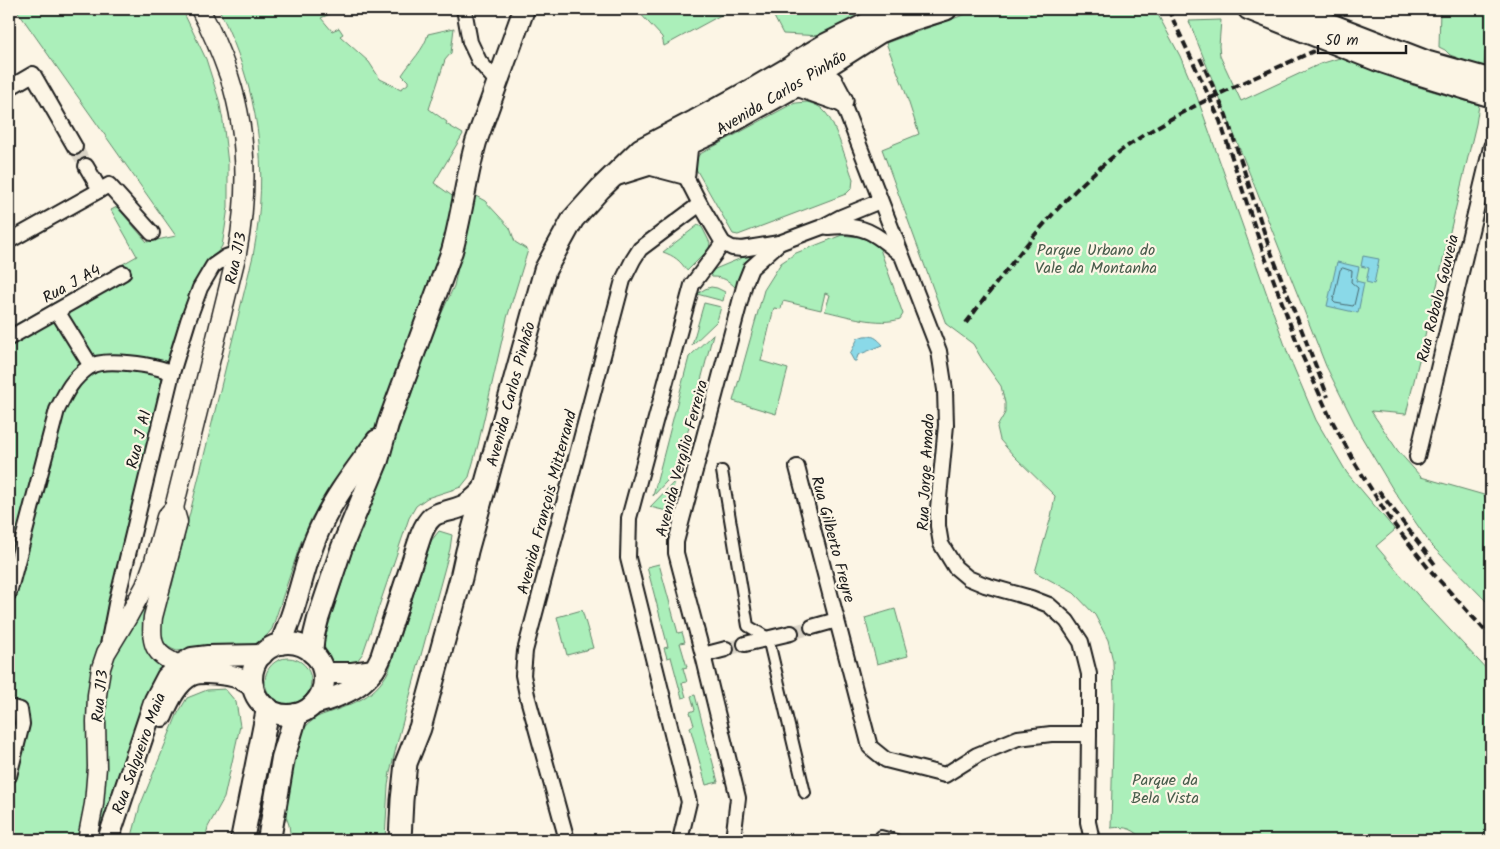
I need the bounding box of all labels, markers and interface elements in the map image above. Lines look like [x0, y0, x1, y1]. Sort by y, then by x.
scale bar [1318, 22, 1405, 54]
text: 50 m [1325, 29, 1359, 53]
street label: Avenida Carlos Pinhão [711, 44, 852, 142]
street label: Rua J13 [219, 230, 254, 287]
street label: Rua Robalo Gouveia [1410, 232, 1466, 365]
park label: Parque Urbano do Vale da Montanha [1035, 238, 1157, 281]
street label: Rua J A4 [38, 258, 106, 311]
street label: Avenida Carlos Pinhão [480, 319, 543, 470]
street label: Avenida Vergílio Ferreira [649, 377, 715, 540]
street label: Rua J A1 [120, 407, 159, 471]
street label: Avenida François Mitterrand [511, 407, 584, 597]
street label: Rua Jorge Amado [911, 413, 942, 531]
street label: Rua Gilberto Freyre [804, 473, 861, 605]
street label: Rua J13 [85, 669, 116, 724]
street label: Rua Salgueiro Maia [106, 689, 173, 818]
park label: Parque da Bela Vista [1131, 768, 1199, 811]

